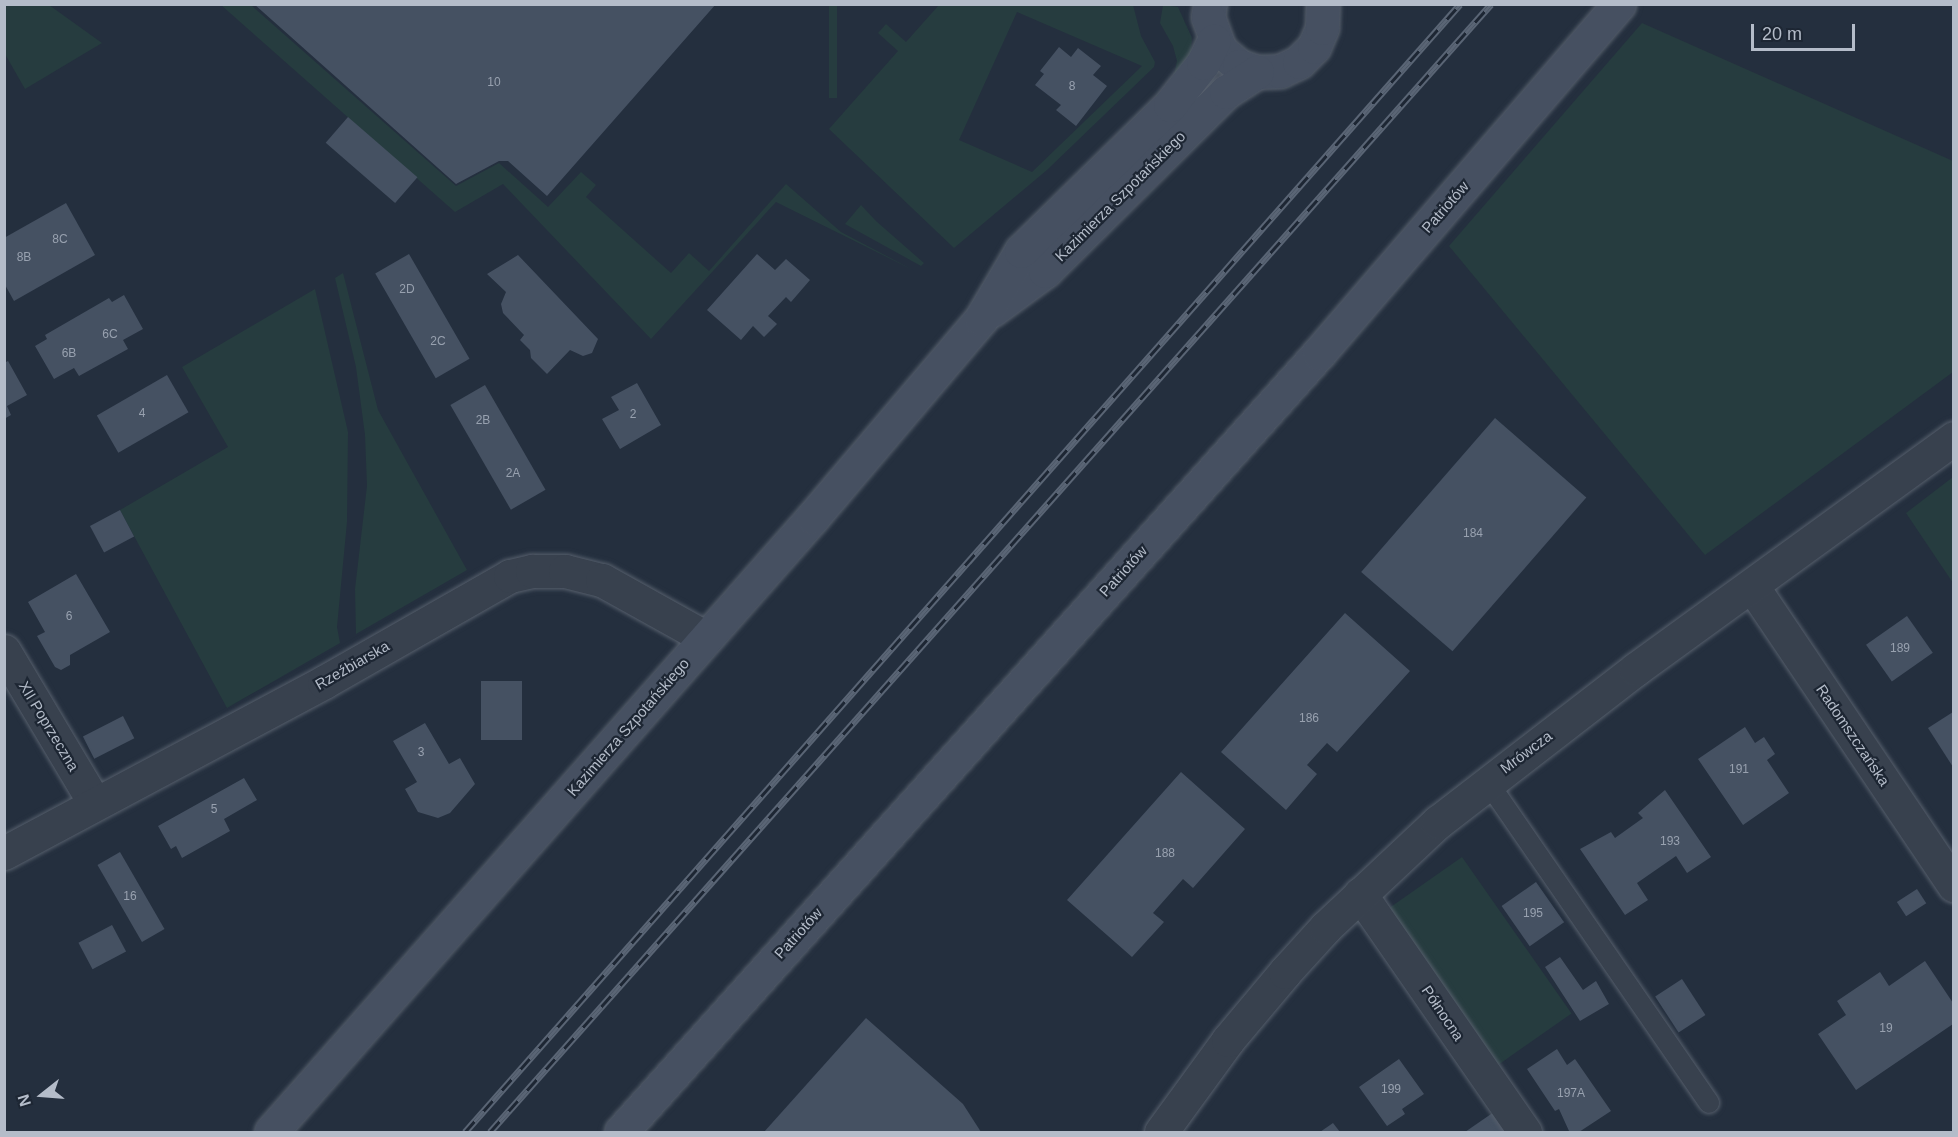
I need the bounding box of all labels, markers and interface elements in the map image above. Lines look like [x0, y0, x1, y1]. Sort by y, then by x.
scale bar [1754, 12, 1858, 50]
text: 20 m [1762, 24, 1802, 44]
house number: 10 [487, 76, 501, 90]
house number: 8 [1069, 80, 1075, 94]
street label: Kazimierza Szpotańskiego [1051, 127, 1189, 265]
street label: Patriotów [1418, 178, 1472, 236]
house number: 8C [52, 233, 68, 247]
house number: 8B [17, 251, 31, 265]
house number: 2D [399, 283, 415, 297]
house number: 6C [102, 328, 118, 342]
house number: 2C [430, 335, 446, 349]
house number: 6B [62, 347, 76, 361]
house number: 4 [139, 407, 145, 421]
house number: 2 [630, 408, 636, 422]
house number: 2B [476, 414, 490, 428]
house number: 2A [506, 467, 520, 481]
house number: 184 [1463, 527, 1483, 541]
street label: Patriotów [1095, 542, 1151, 600]
house number: 6 [66, 610, 72, 624]
street label: Rzeźbiarska [312, 637, 392, 693]
house number: 189 [1890, 642, 1910, 656]
street label: Kazimierza Szpotańskiego [563, 654, 693, 800]
street label: XII Poprzeczna [15, 678, 83, 774]
street label: Radomszczańska [1812, 681, 1894, 789]
house number: 186 [1299, 712, 1319, 726]
street label: Mrówcza [1497, 727, 1555, 777]
house number: 3 [418, 746, 424, 760]
house number: 191 [1729, 763, 1749, 777]
house number: 5 [211, 803, 217, 817]
house number: 193 [1660, 835, 1680, 849]
house number: 188 [1155, 847, 1175, 861]
house number: 16 [123, 890, 137, 904]
street label: Patriotów [770, 904, 826, 962]
house number: 195 [1523, 907, 1543, 921]
street label: Północna [1418, 982, 1468, 1044]
house number: 19 [1879, 1022, 1893, 1036]
north arrow [12, 1065, 72, 1125]
house number: 199 [1381, 1083, 1401, 1097]
house number: 197A [1557, 1087, 1585, 1101]
text: N [14, 1092, 34, 1108]

